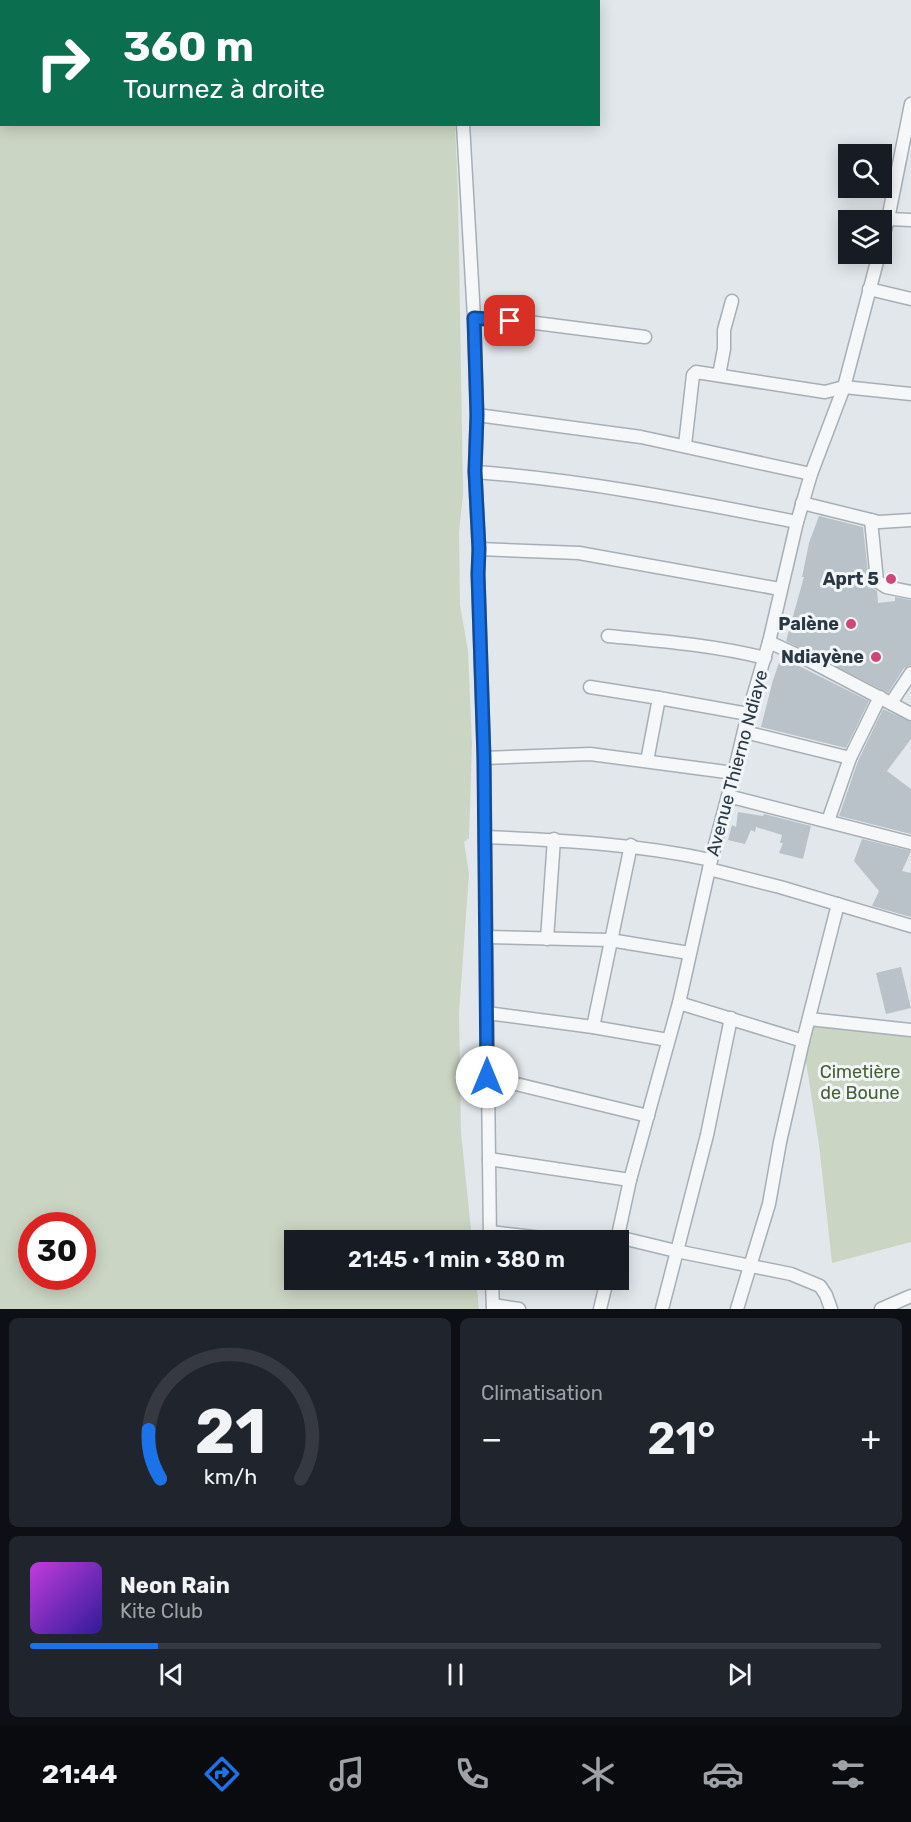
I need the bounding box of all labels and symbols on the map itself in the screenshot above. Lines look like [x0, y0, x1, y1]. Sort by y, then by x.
pin [484, 295, 535, 346]
place label: Aprt 5 [823, 568, 879, 590]
marker: Aprt 5 [884, 572, 898, 586]
place label: Palène [778, 613, 839, 635]
marker: Palène [844, 617, 858, 631]
place label: Ndiayène [781, 646, 864, 668]
marker: Ndiayène [869, 650, 883, 664]
street label: Avenue Thierno Ndiaye [702, 667, 772, 859]
position arrow [455, 1045, 519, 1109]
park label: Cimetière de Boune [820, 1061, 900, 1104]
speed limit sign: 30 [18, 1212, 96, 1290]

